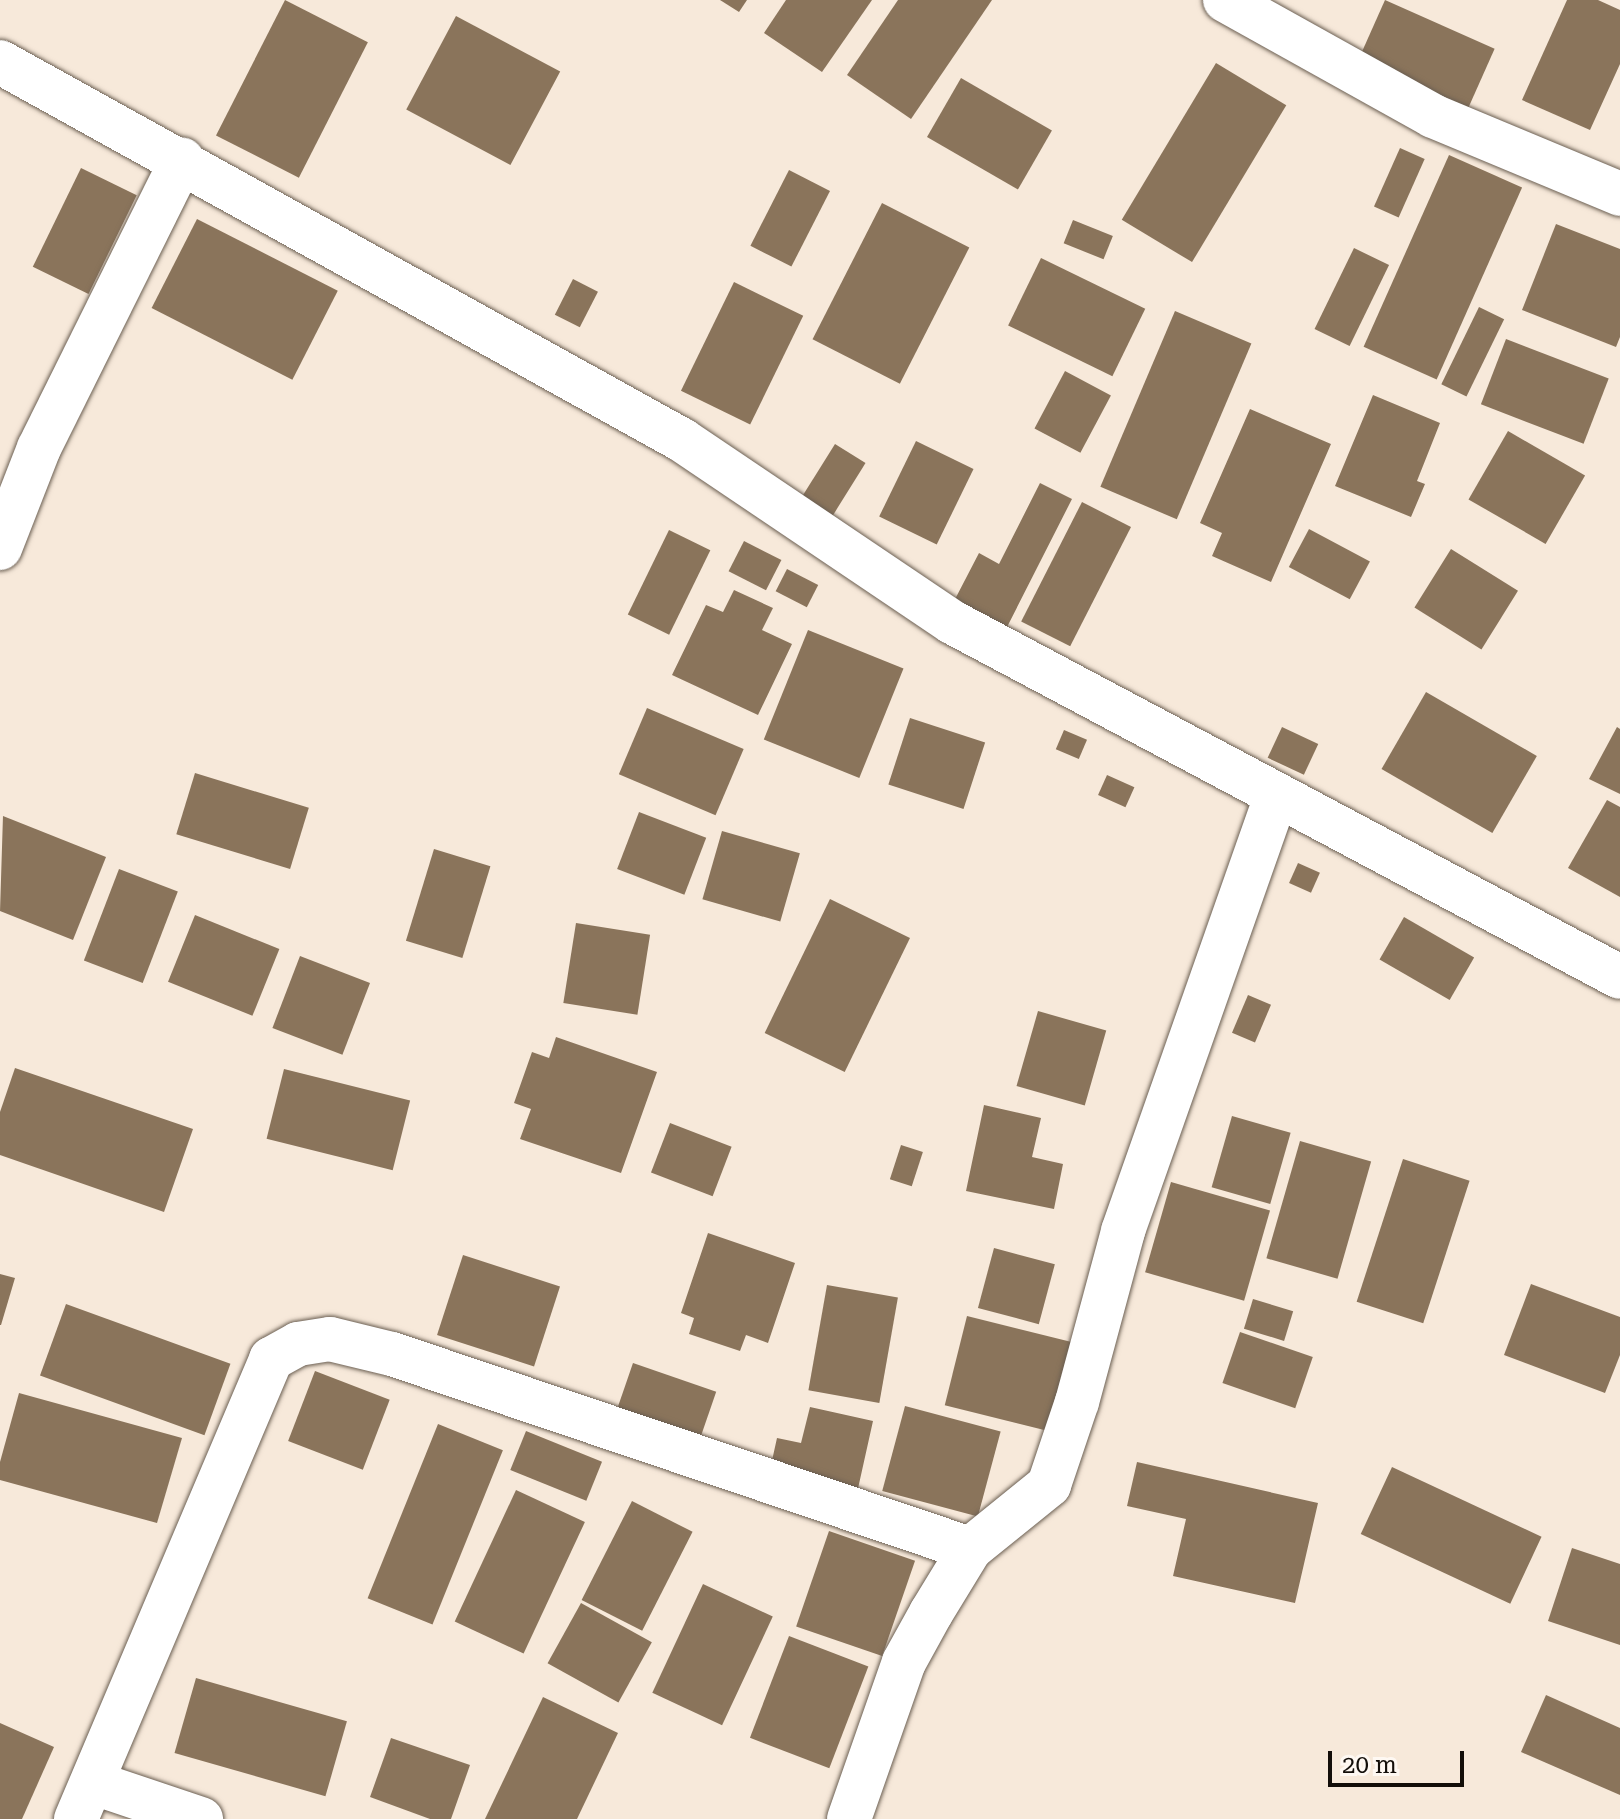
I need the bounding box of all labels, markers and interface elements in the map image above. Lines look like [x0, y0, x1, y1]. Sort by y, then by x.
scale bar [1332, 1735, 1468, 1785]
text: 20 m [1342, 1751, 1397, 1779]

